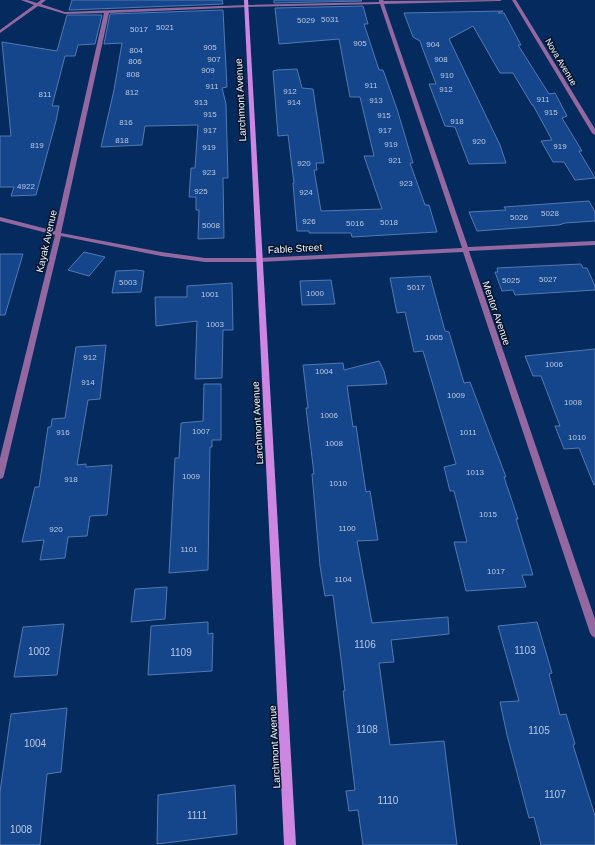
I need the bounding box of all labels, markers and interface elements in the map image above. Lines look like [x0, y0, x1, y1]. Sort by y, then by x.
house number: 5031 [321, 15, 339, 24]
house number: 5029 [297, 16, 315, 25]
house number: 5021 [156, 23, 174, 32]
house number: 5017 [130, 25, 148, 34]
street label: Nova Avenue [543, 37, 579, 87]
house number: 905 [353, 39, 367, 48]
house number: 904 [426, 40, 440, 49]
house number: 905 [203, 43, 217, 52]
house number: 804 [129, 46, 143, 55]
house number: 907 [207, 55, 221, 64]
house number: 908 [434, 55, 448, 64]
house number: 806 [128, 57, 142, 66]
street label: Larchmont Avenue [233, 58, 248, 142]
house number: 909 [201, 66, 215, 75]
house number: 808 [126, 70, 140, 79]
house number: 910 [440, 71, 454, 80]
house number: 911 [365, 81, 378, 90]
house number: 911 [206, 82, 219, 91]
house number: 912 [439, 85, 453, 94]
house number: 912 [283, 87, 297, 96]
house number: 812 [125, 88, 139, 97]
house number: 811 [39, 90, 52, 99]
house number: 911 [537, 95, 550, 104]
house number: 913 [369, 96, 383, 105]
house number: 913 [194, 98, 208, 107]
house number: 914 [287, 98, 301, 107]
house number: 915 [544, 108, 558, 117]
house number: 915 [203, 110, 217, 119]
house number: 915 [377, 111, 391, 120]
house number: 918 [450, 117, 464, 126]
house number: 816 [119, 118, 133, 127]
house number: 917 [203, 126, 217, 135]
house number: 917 [378, 126, 392, 135]
house number: 818 [115, 136, 129, 145]
house number: 920 [472, 137, 486, 146]
house number: 919 [384, 140, 398, 149]
house number: 819 [30, 141, 44, 150]
house number: 919 [553, 142, 567, 151]
house number: 919 [202, 143, 216, 152]
house number: 921 [388, 156, 402, 165]
house number: 920 [297, 159, 311, 168]
house number: 923 [202, 168, 216, 177]
house number: 923 [399, 179, 413, 188]
house number: 4922 [17, 182, 35, 191]
house number: 925 [194, 187, 208, 196]
house number: 924 [299, 188, 313, 197]
street label: Kayak Avenue [34, 208, 59, 273]
house number: 5028 [541, 209, 559, 218]
house number: 5026 [510, 213, 528, 222]
house number: 926 [302, 217, 316, 226]
house number: 5018 [380, 218, 398, 227]
house number: 5016 [346, 219, 364, 228]
house number: 5008 [202, 221, 220, 230]
street label: Fable Street [268, 242, 323, 255]
house number: 5027 [539, 275, 557, 284]
house number: 5025 [502, 276, 520, 285]
house number: 5003 [119, 278, 137, 287]
street label: Mentor Avenue [480, 280, 513, 347]
house number: 5017 [407, 283, 425, 292]
house number: 1000 [306, 289, 324, 298]
house number: 1001 [201, 290, 219, 299]
house number: 1003 [206, 320, 224, 329]
house number: 1005 [425, 333, 443, 342]
house number: 912 [83, 353, 97, 362]
house number: 1006 [545, 360, 563, 369]
house number: 1004 [315, 367, 333, 376]
house number: 914 [81, 378, 95, 387]
street label: Larchmont Avenue [250, 381, 265, 465]
house number: 1009 [447, 391, 465, 400]
house number: 1008 [564, 398, 582, 407]
house number: 1006 [320, 411, 338, 420]
house number: 1007 [192, 427, 210, 436]
house number: 916 [56, 428, 70, 437]
house number: 1011 [459, 428, 477, 437]
house number: 1010 [568, 433, 586, 442]
house number: 1008 [325, 439, 343, 448]
house number: 1013 [466, 468, 484, 477]
house number: 1009 [182, 472, 200, 481]
house number: 918 [64, 475, 78, 484]
house number: 1010 [329, 479, 347, 488]
house number: 1015 [479, 510, 497, 519]
house number: 1100 [338, 524, 356, 533]
house number: 920 [49, 525, 63, 534]
house number: 1101 [180, 545, 198, 554]
house number: 1017 [487, 567, 505, 576]
house number: 1104 [334, 575, 352, 584]
house number: 1106 [354, 639, 376, 650]
house number: 1103 [514, 645, 536, 656]
house number: 1002 [28, 646, 51, 657]
house number: 1109 [170, 647, 192, 658]
street label: Larchmont Avenue [267, 705, 282, 789]
house number: 1108 [356, 724, 378, 735]
house number: 1105 [528, 725, 550, 736]
house number: 1004 [24, 738, 47, 749]
house number: 1107 [544, 789, 566, 800]
house number: 1110 [378, 795, 399, 806]
house number: 1111 [187, 810, 207, 821]
house number: 1008 [10, 824, 33, 835]

